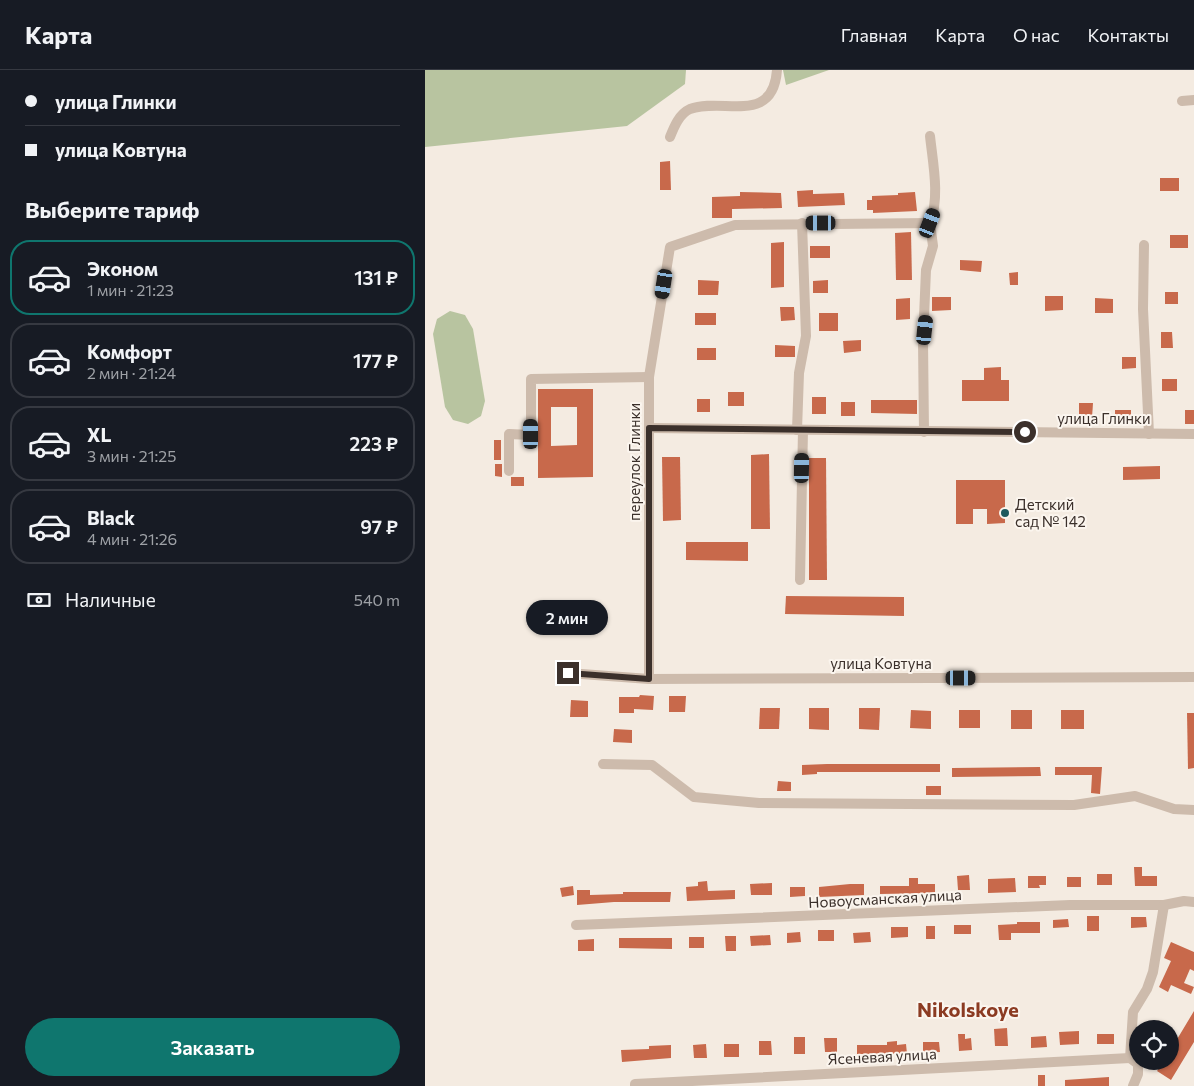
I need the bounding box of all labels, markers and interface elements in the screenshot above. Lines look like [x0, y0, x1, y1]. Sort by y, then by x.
text: Карта [25, 20, 92, 49]
text: Главная [841, 24, 907, 46]
text: Карта [935, 24, 985, 46]
text: О нас [1013, 24, 1060, 46]
text: Контакты [1088, 24, 1169, 46]
text: улица Глинки [55, 90, 177, 113]
text: улица Ковтуна [55, 138, 187, 161]
text: Выберите тариф [25, 196, 199, 223]
car [917, 206, 942, 240]
car [806, 216, 836, 231]
icon: car [27, 255, 72, 300]
text: Эконом [87, 257, 158, 280]
text: 131 ₽ [354, 266, 398, 289]
car [654, 268, 673, 300]
text: 1 мин · 21:23 [87, 280, 174, 299]
car [915, 314, 934, 346]
icon: car [27, 338, 72, 383]
text: Комфорт [87, 340, 172, 363]
text: 177 ₽ [353, 349, 398, 372]
text: 2 мин · 21:24 [87, 363, 176, 382]
street label: переулок Глинки [625, 403, 643, 521]
street label: улица Глинки [1057, 409, 1151, 427]
car [523, 419, 538, 449]
icon: car [27, 421, 72, 466]
route start [1014, 421, 1036, 443]
text: XL [87, 423, 112, 446]
text: 223 ₽ [350, 432, 398, 455]
text: 3 мин · 21:25 [87, 446, 176, 465]
car [794, 453, 809, 483]
place label: Детский сад № 142 [1015, 495, 1086, 530]
icon: car [27, 504, 72, 549]
text: Black [87, 506, 135, 529]
marker: Детский сад № 142 [999, 507, 1011, 519]
text: 97 ₽ [360, 515, 398, 538]
text: 4 мин · 21:26 [87, 529, 177, 548]
icon: cash [25, 586, 53, 614]
text: Наличные [65, 588, 156, 611]
text: 540 m [354, 590, 400, 609]
callout: 2 мин [527, 600, 609, 636]
text: 2 мин [546, 608, 588, 627]
street label: улица Ковтуна [830, 654, 932, 672]
route end [557, 662, 579, 684]
car [946, 671, 976, 686]
street label: Новоусманская улица [808, 885, 962, 911]
district label: Nikolskoye [917, 997, 1019, 1021]
button: Заказать [25, 1018, 400, 1076]
map controls [1129, 1020, 1179, 1070]
button: locate [1129, 1020, 1179, 1070]
street label: Ясеневая улица [827, 1044, 937, 1068]

